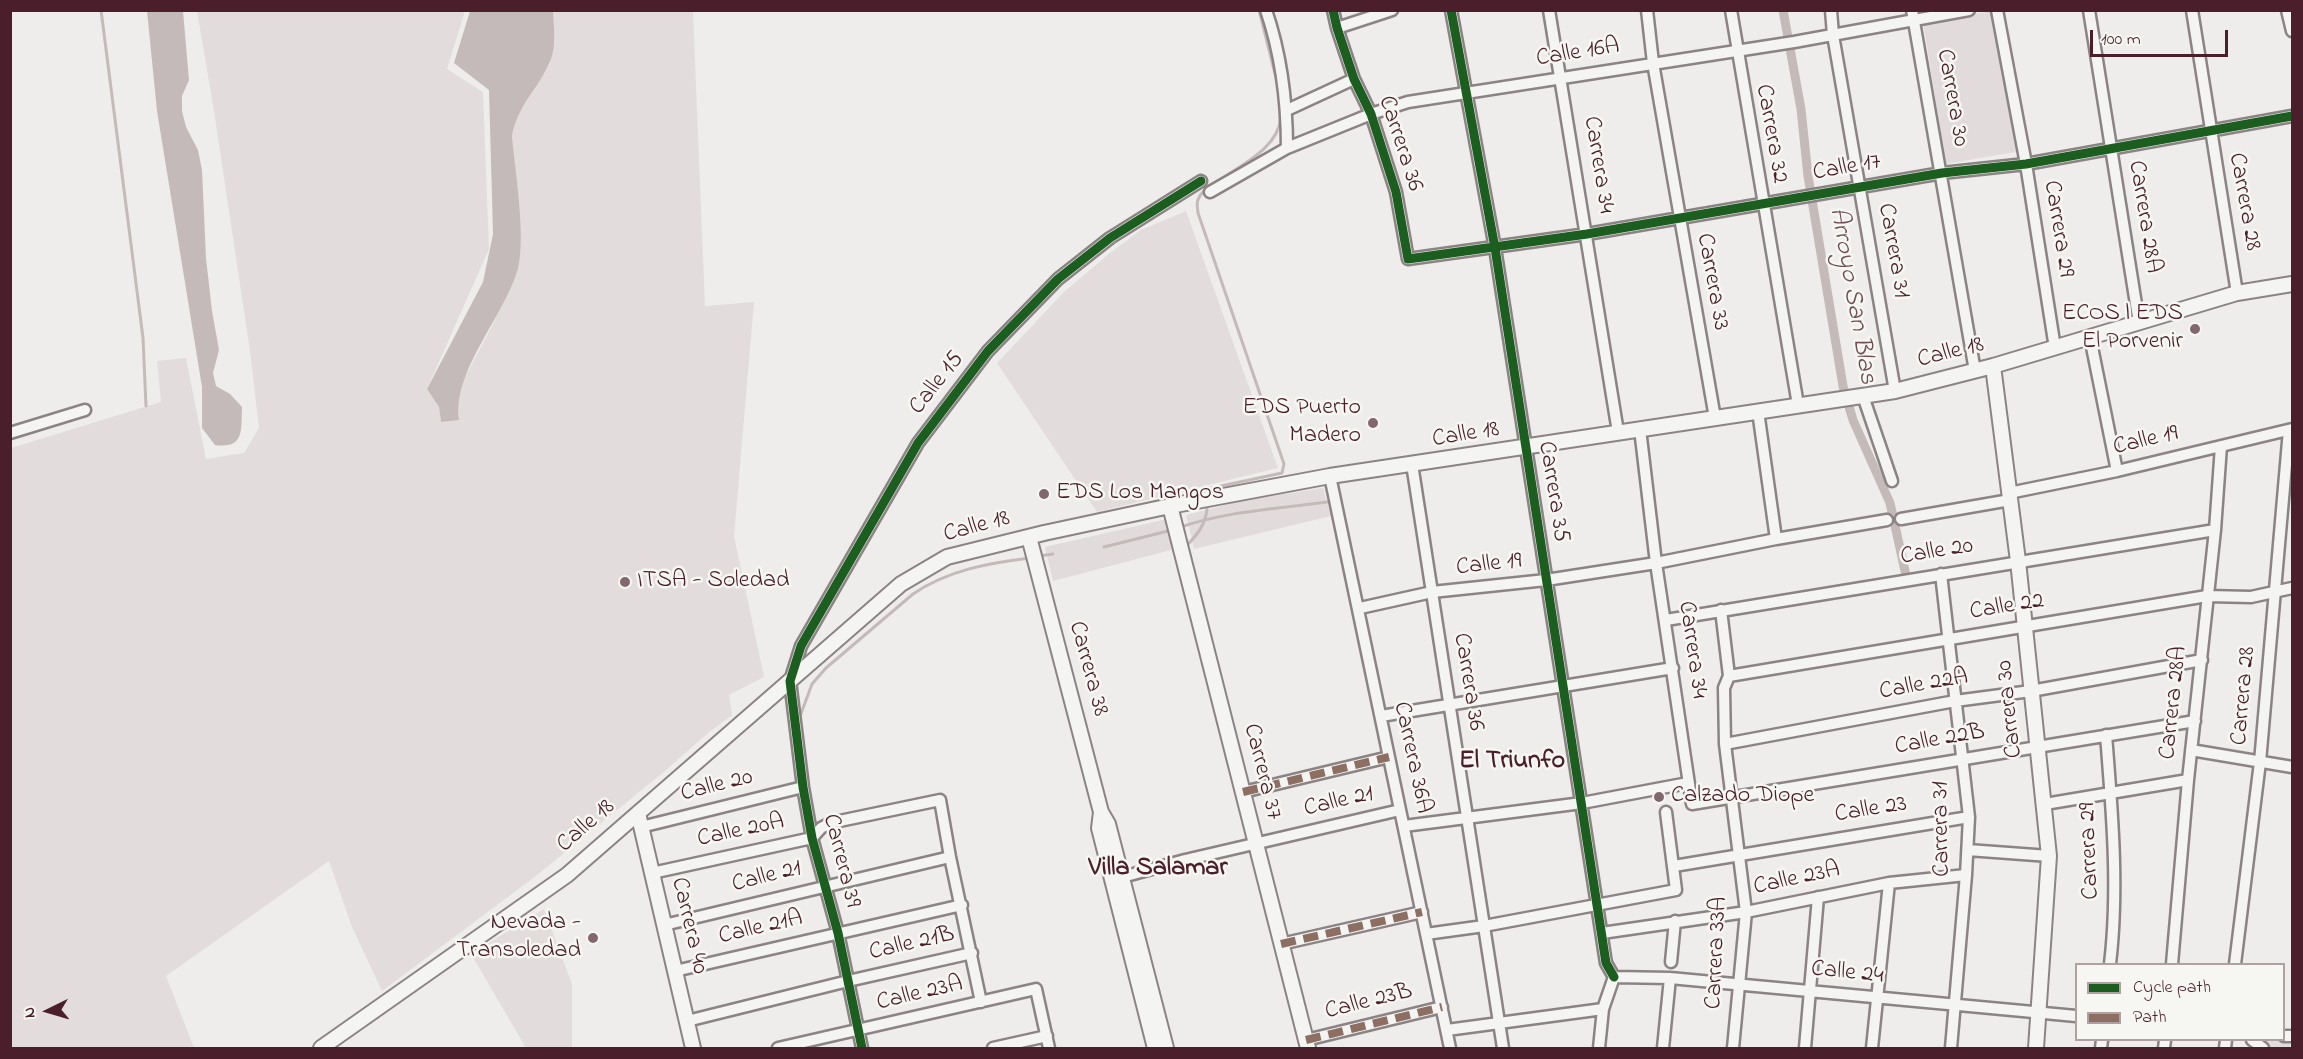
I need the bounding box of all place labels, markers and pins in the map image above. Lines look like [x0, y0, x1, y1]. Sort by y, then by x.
place label: ECOS | EDS El Porvenir [2062, 301, 2183, 357]
marker: ECOS | EDS El Porvenir [2188, 322, 2202, 336]
place label: EDS Puerto Madero [1243, 395, 1361, 451]
marker: EDS Puerto Madero [1366, 416, 1380, 430]
place label: EDS Los Mangos [1056, 480, 1224, 508]
marker: EDS Los Mangos [1037, 487, 1051, 501]
place label: ITSA - Soledad [637, 568, 789, 596]
marker: ITSA - Soledad [618, 575, 632, 589]
place label: Calzado Diope [1671, 783, 1814, 811]
marker: Calzado Diope [1652, 790, 1666, 804]
place label: Nevada - Transoledad [456, 910, 581, 966]
marker: Nevada - Transoledad [586, 931, 600, 945]

